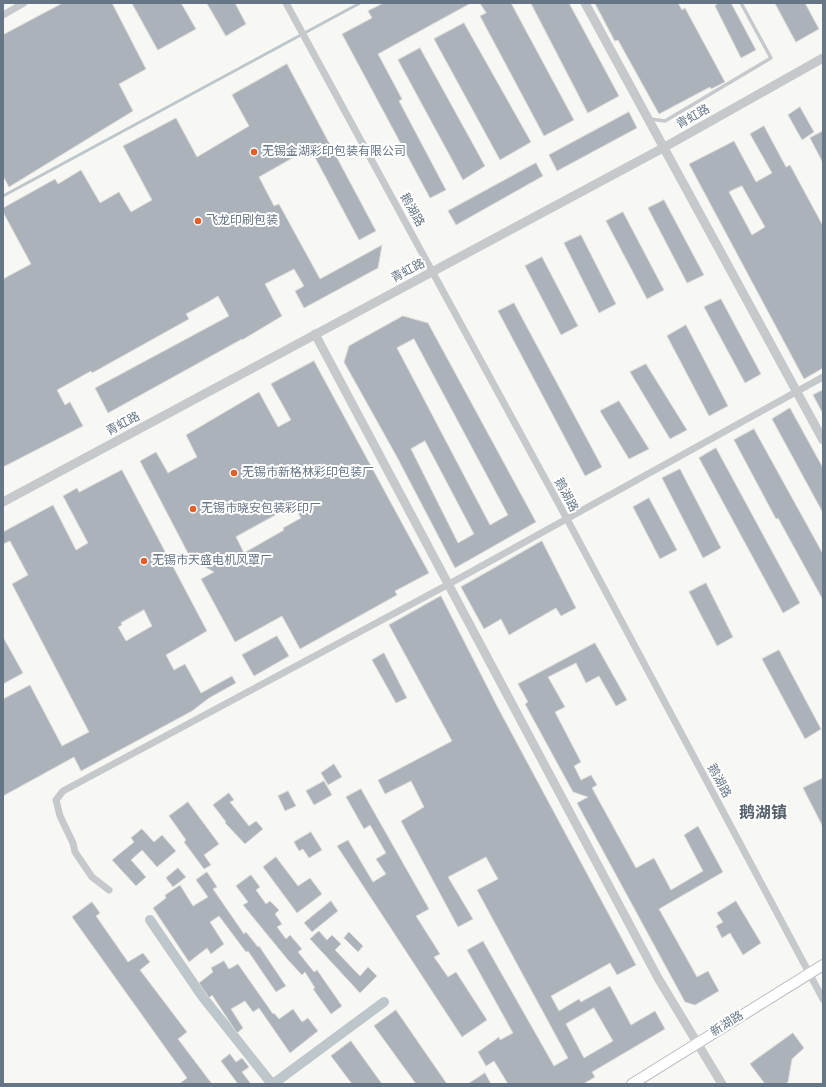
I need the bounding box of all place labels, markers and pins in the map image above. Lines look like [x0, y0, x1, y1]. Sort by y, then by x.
place label: 无锡金湖彩印包装有限公司 [262, 145, 406, 159]
marker: 无锡金湖彩印包装有限公司 [249, 147, 259, 157]
place label: 飞龙印刷包装 [206, 214, 278, 228]
marker: 飞龙印刷包装 [193, 216, 203, 226]
place label: 无锡市新格林彩印包装厂 [242, 466, 374, 480]
marker: 无锡市新格林彩印包装厂 [229, 468, 239, 478]
place label: 无锡市晓安包装彩印厂 [201, 502, 321, 516]
marker: 无锡市晓安包装彩印厂 [188, 504, 198, 514]
place label: 无锡市天盛电机风罩厂 [152, 554, 272, 568]
marker: 无锡市天盛电机风罩厂 [139, 556, 149, 566]

